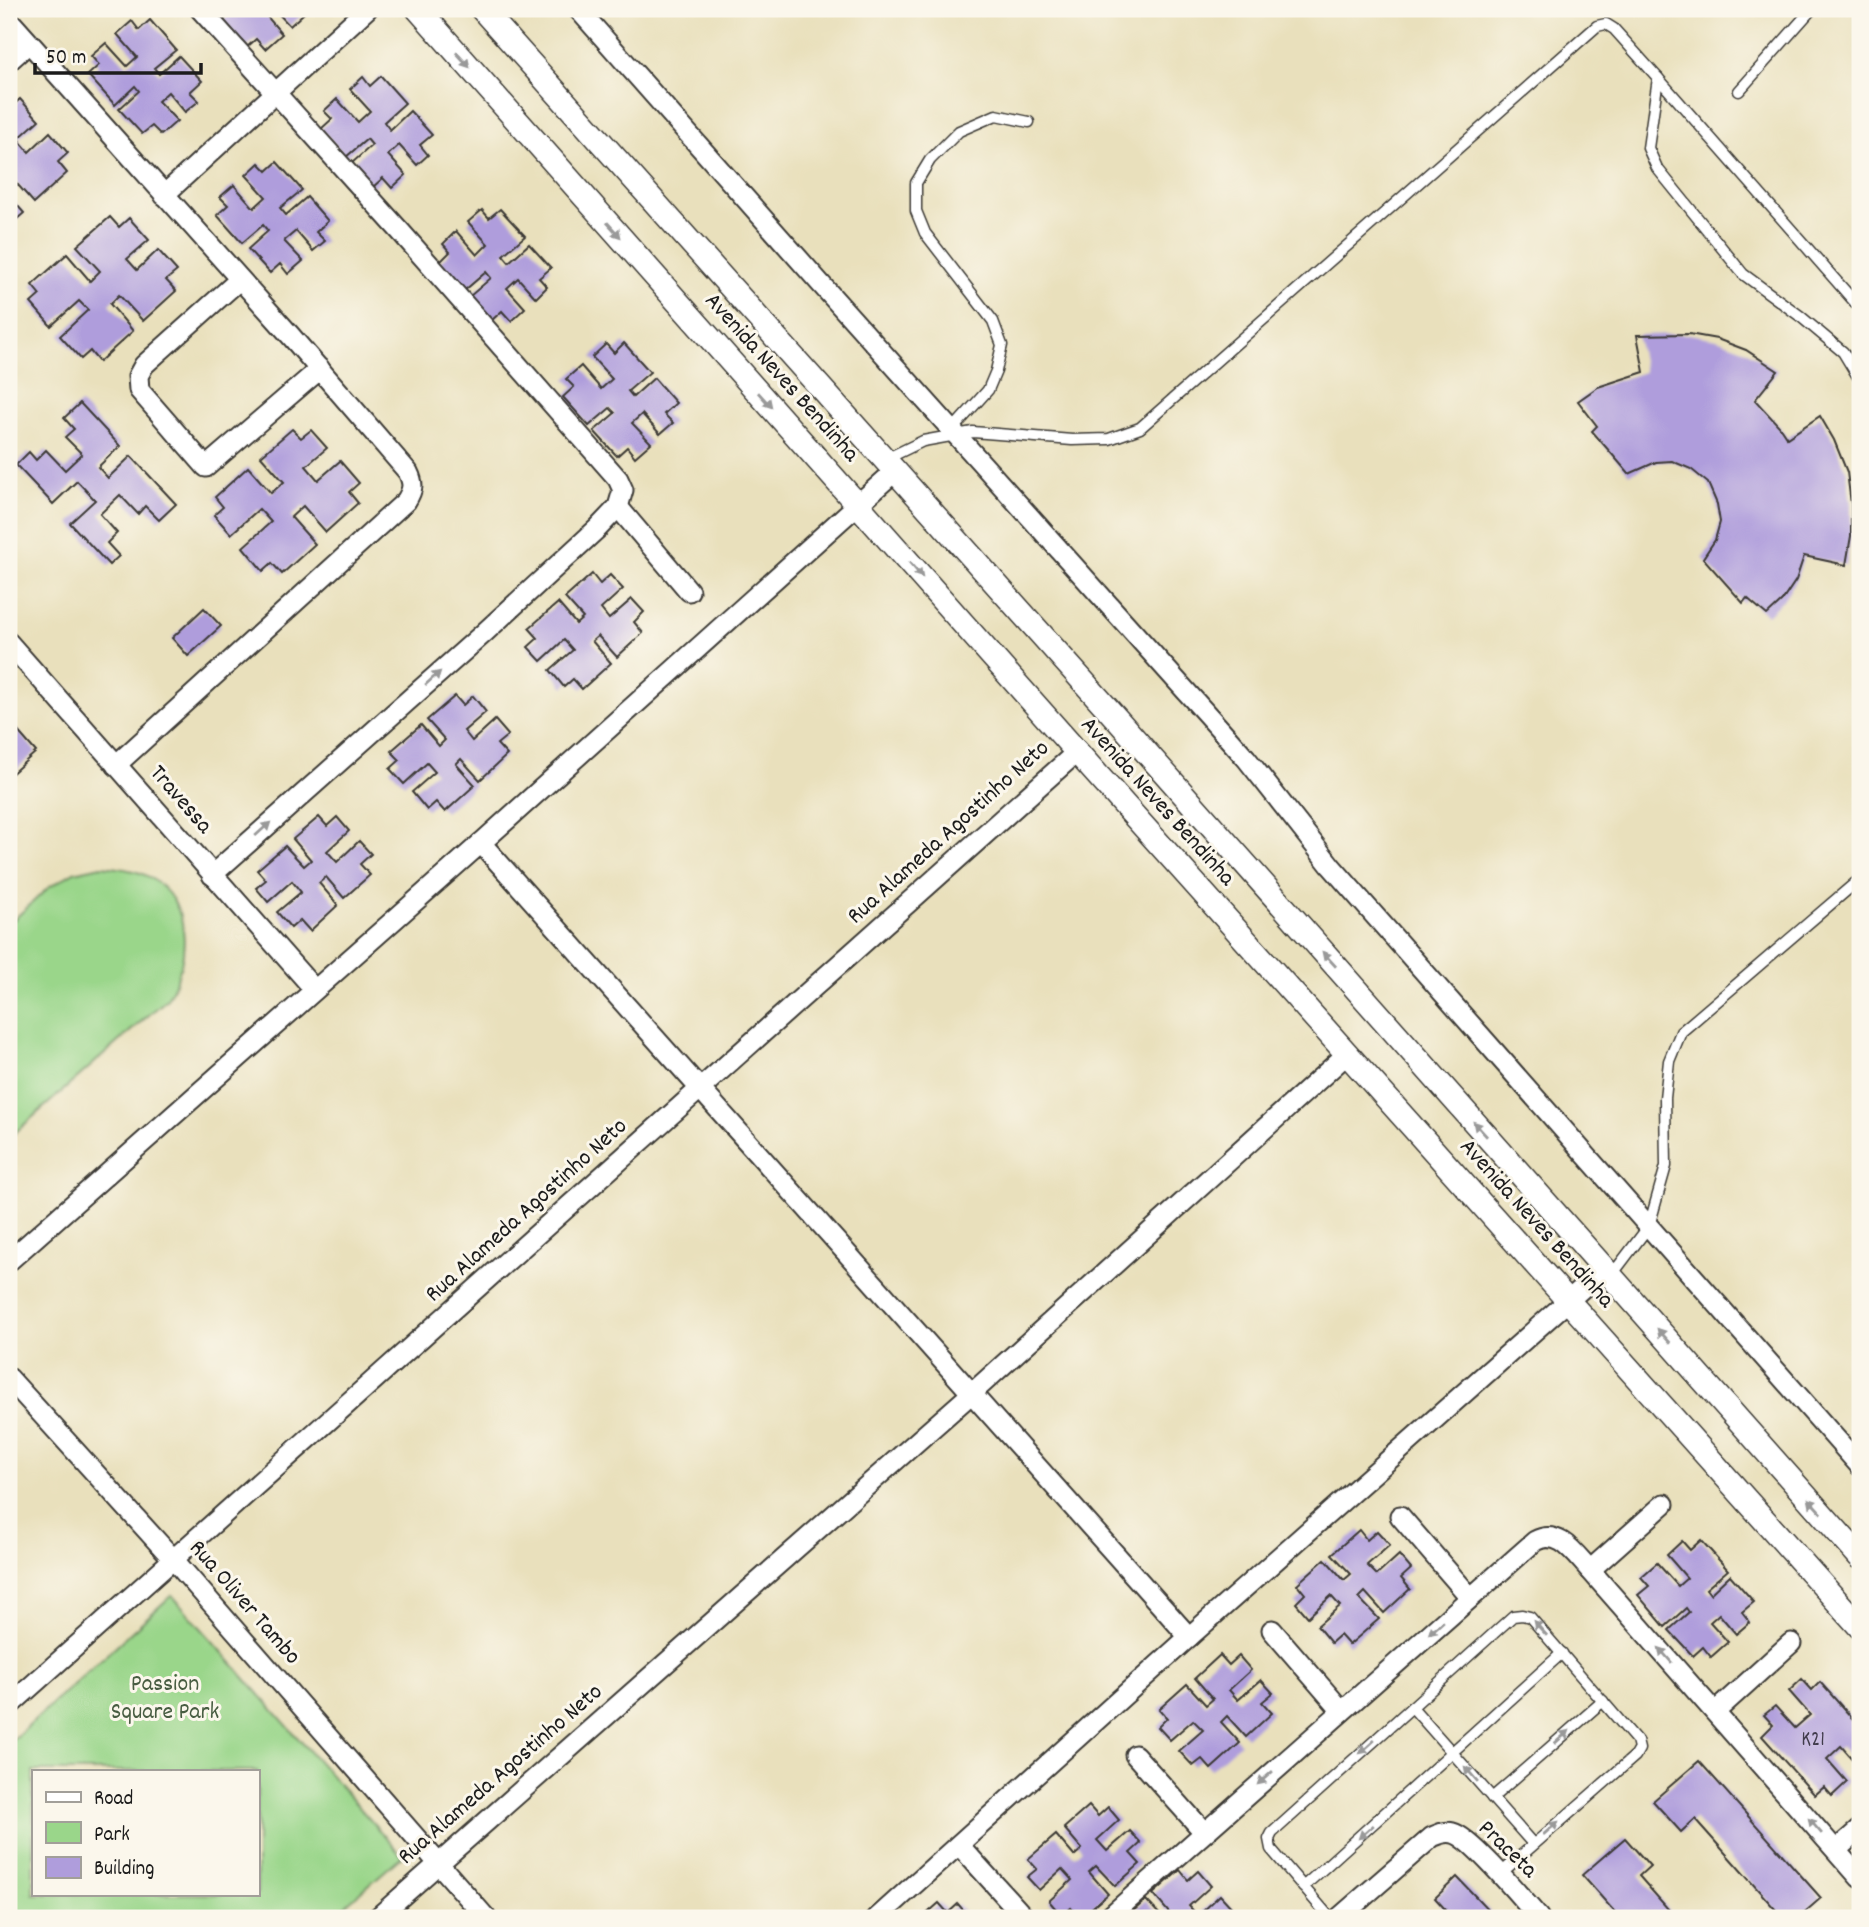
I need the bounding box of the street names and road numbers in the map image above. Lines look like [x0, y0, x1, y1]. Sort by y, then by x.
street label: Avenida Neves Bendinha [696, 286, 867, 471]
street label: Avenida Neves Bendinha [1072, 710, 1243, 895]
street label: Rua Alameda Agostinho Neto [840, 733, 1058, 933]
street label: Travessa [140, 758, 220, 843]
street label: Rua Alameda Agostinho Neto [418, 1111, 636, 1311]
street label: Avenida Neves Bendinha [1451, 1132, 1622, 1317]
street label: Rua Oliver Tambo [180, 1533, 308, 1673]
street label: Rua Alameda Agostinho Neto [391, 1676, 611, 1874]
street label: Praceta [1470, 1813, 1545, 1888]

